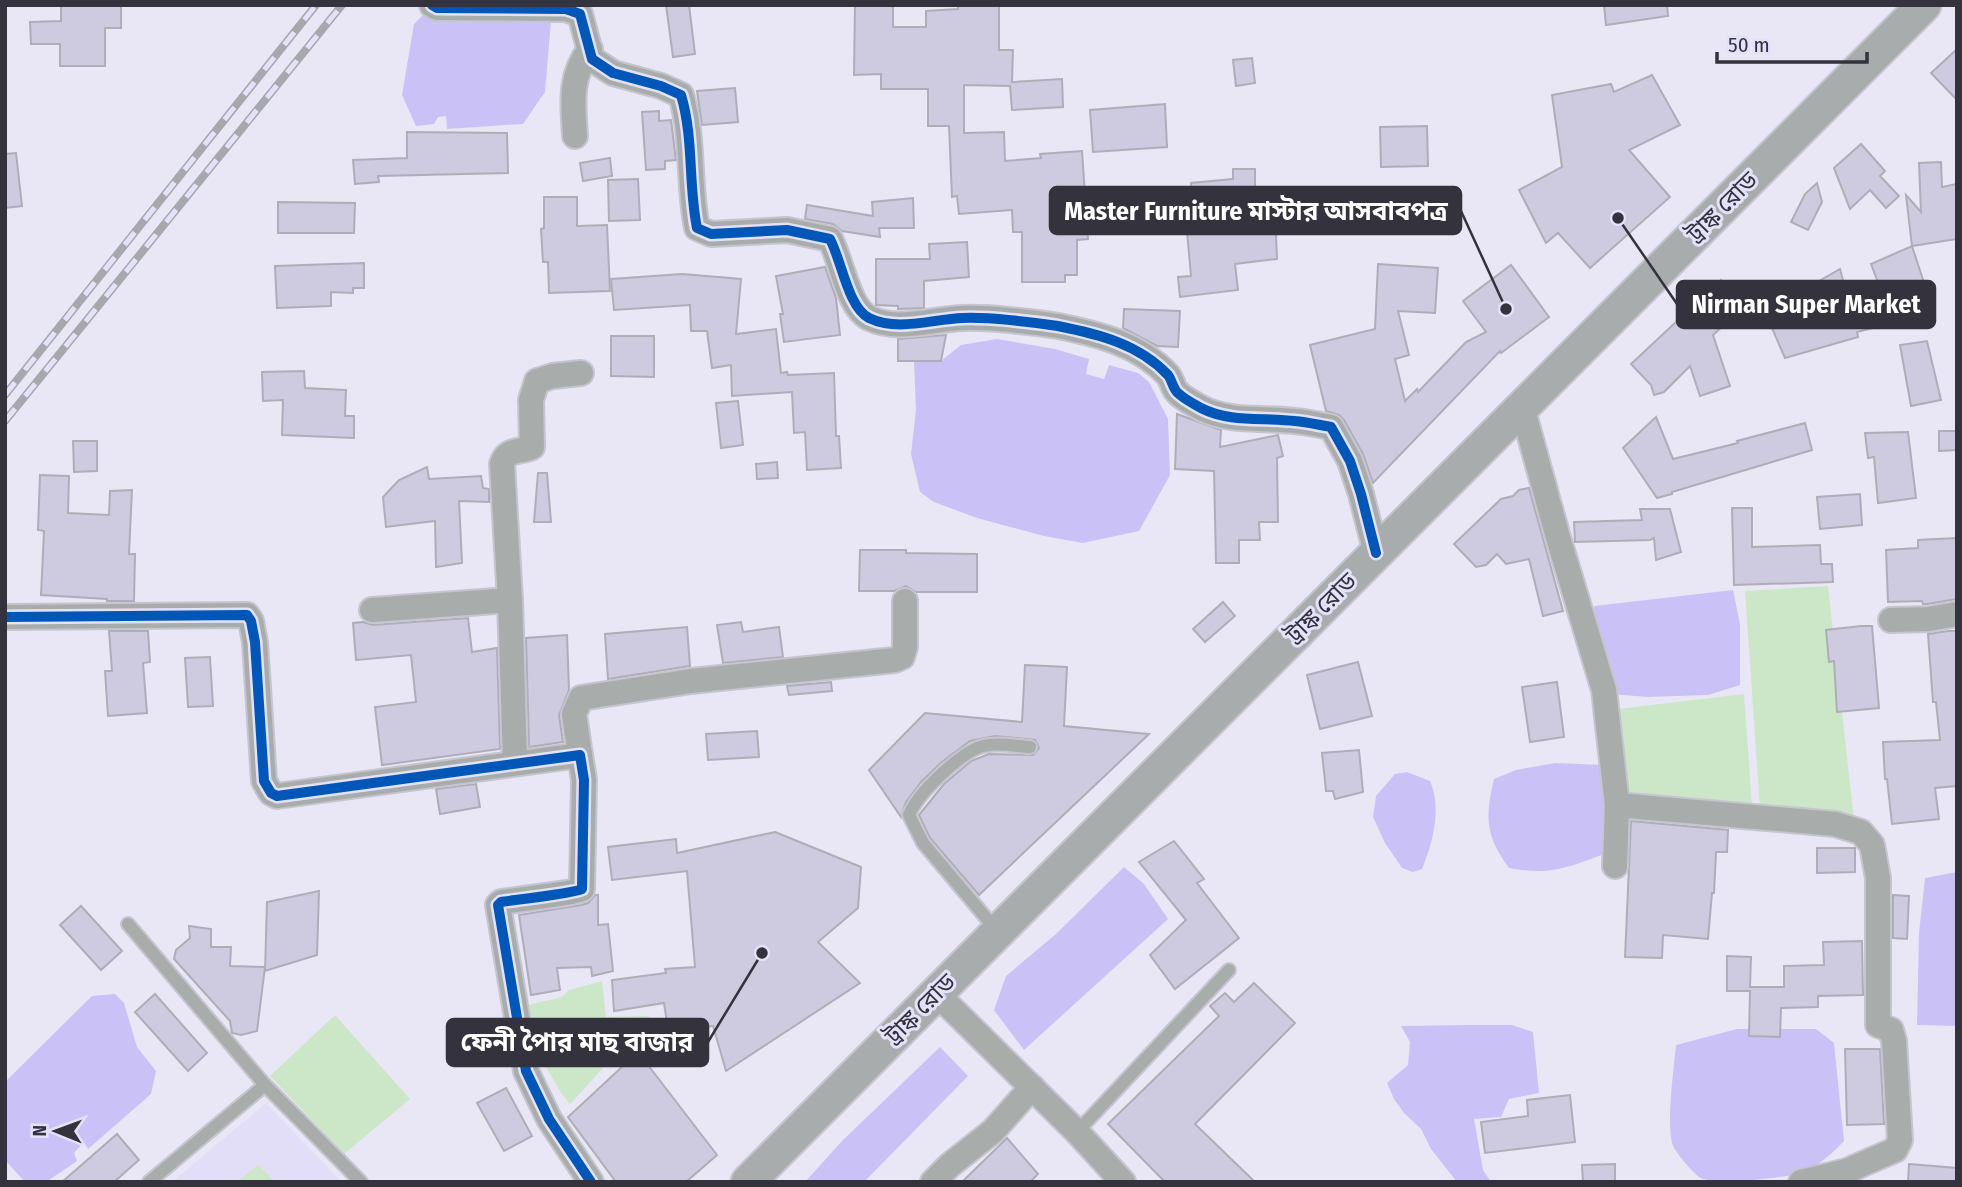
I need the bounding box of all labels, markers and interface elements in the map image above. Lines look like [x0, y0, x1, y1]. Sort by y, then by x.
scale bar [1717, 21, 1868, 65]
text: 50 m [1728, 32, 1770, 58]
street label: ট্রাঙ্ক রোড [1680, 165, 1764, 249]
callout: Master Furniture মাস্টার আসবাবপত্র [1050, 187, 1461, 234]
text: Master Furniture মাস্টার আসবাবপত্র [1064, 195, 1449, 227]
callout: Nirman Super Market [1677, 281, 1935, 328]
text: Nirman Super Market [1691, 289, 1921, 320]
street label: ট্রাঙ্ক রোড [1279, 566, 1363, 650]
street label: ট্রাঙ্ক রোড [878, 967, 962, 1051]
callout: ফেনী পৈার মাছ বাজার [447, 1019, 708, 1066]
text: ফেনী পৈার মাছ বাজার [461, 1026, 694, 1058]
north arrow [21, 1096, 91, 1166]
text: N [28, 1125, 51, 1137]

